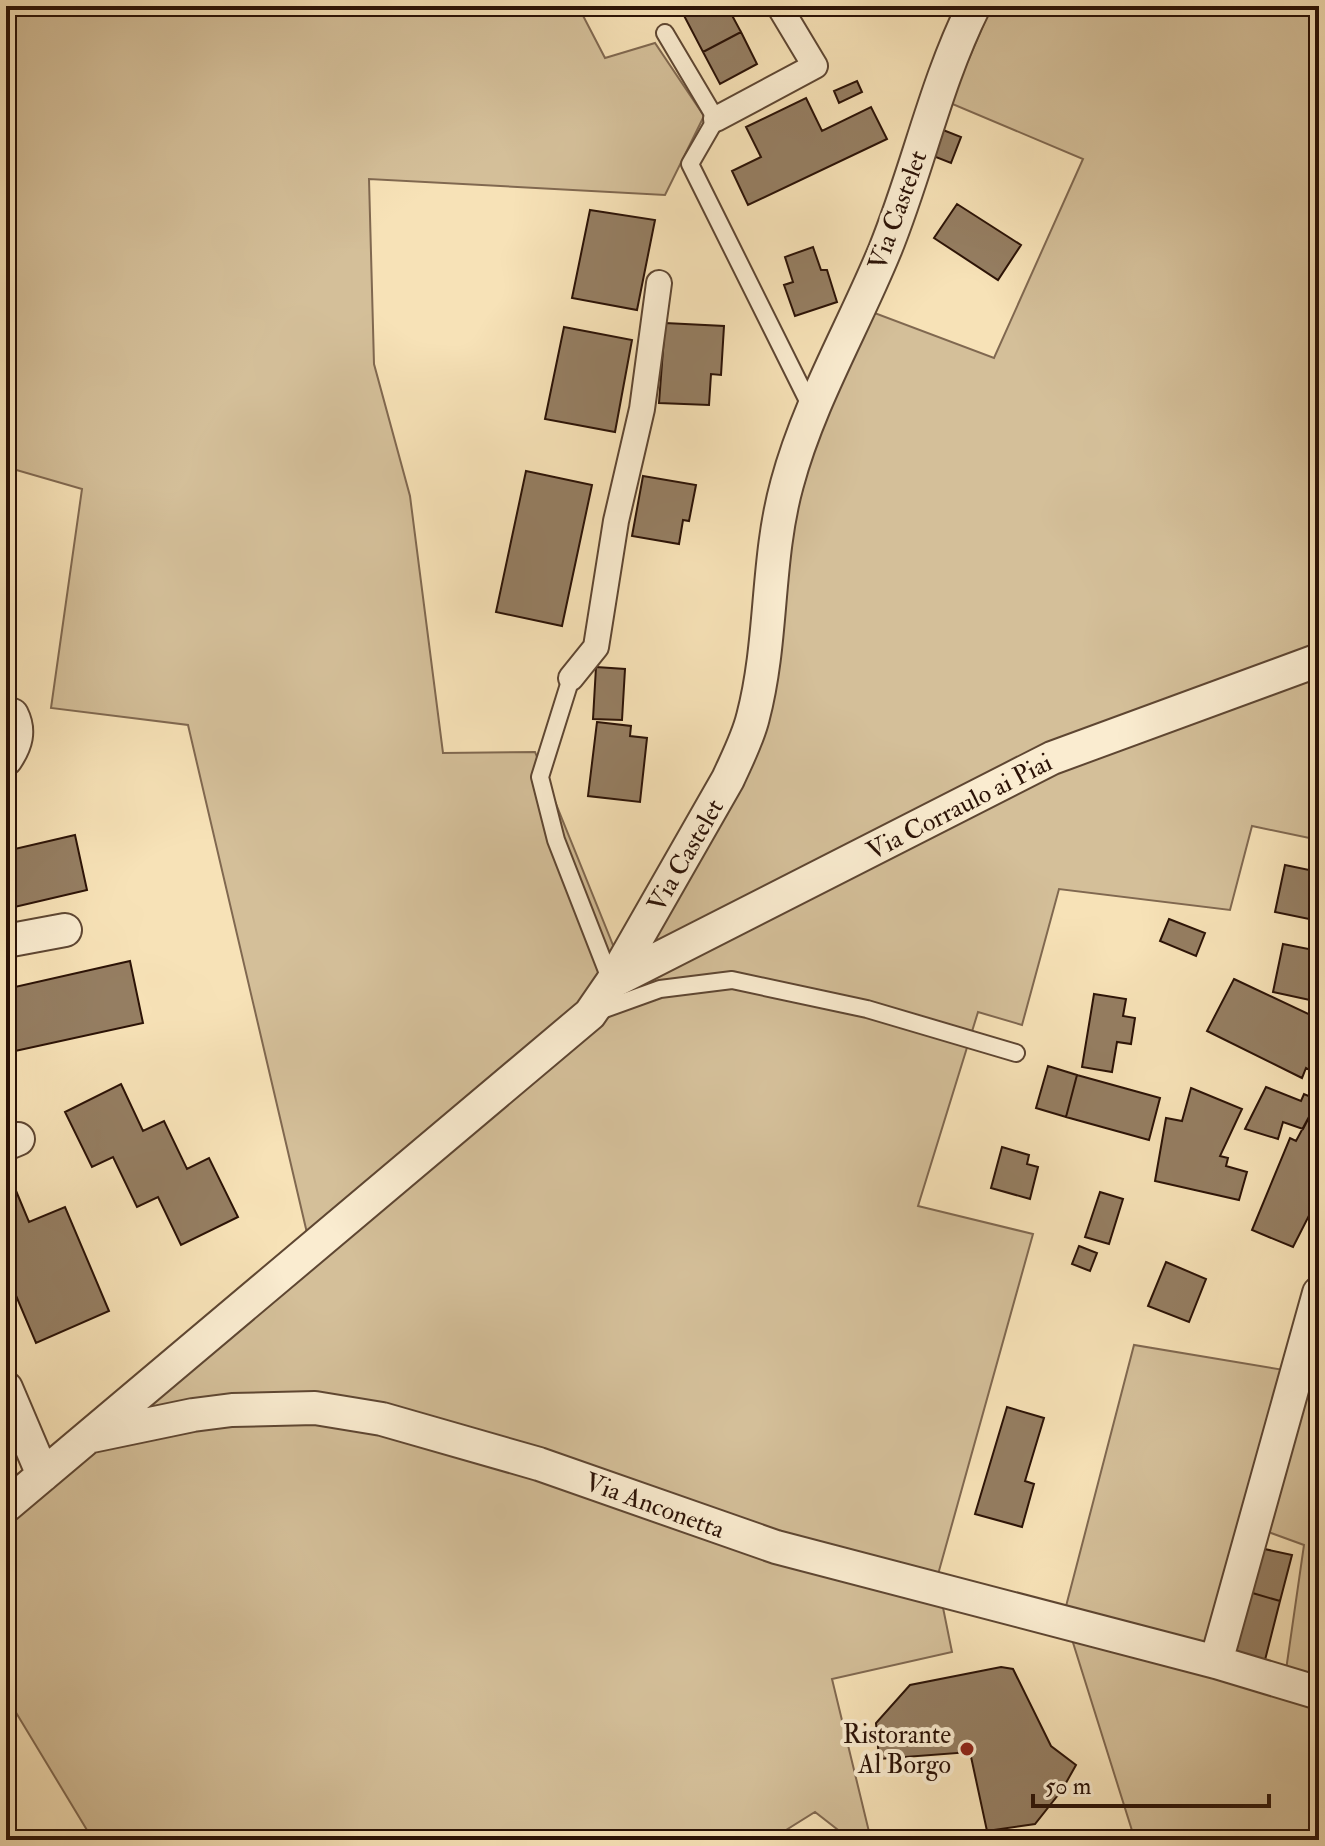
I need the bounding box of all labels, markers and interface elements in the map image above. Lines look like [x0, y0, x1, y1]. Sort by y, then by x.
street label: Via Castelet [862, 146, 934, 275]
street label: Via Corraulo ai Piai [861, 746, 1058, 867]
street label: Via Castelet [641, 793, 731, 918]
street label: Via Anconetta [581, 1466, 729, 1546]
place label: Ristorante Al Borgo [843, 1719, 951, 1781]
marker: Ristorante Al Borgo [958, 1740, 976, 1758]
scale bar [1033, 1758, 1269, 1808]
text: 50 m [1045, 1771, 1092, 1802]

